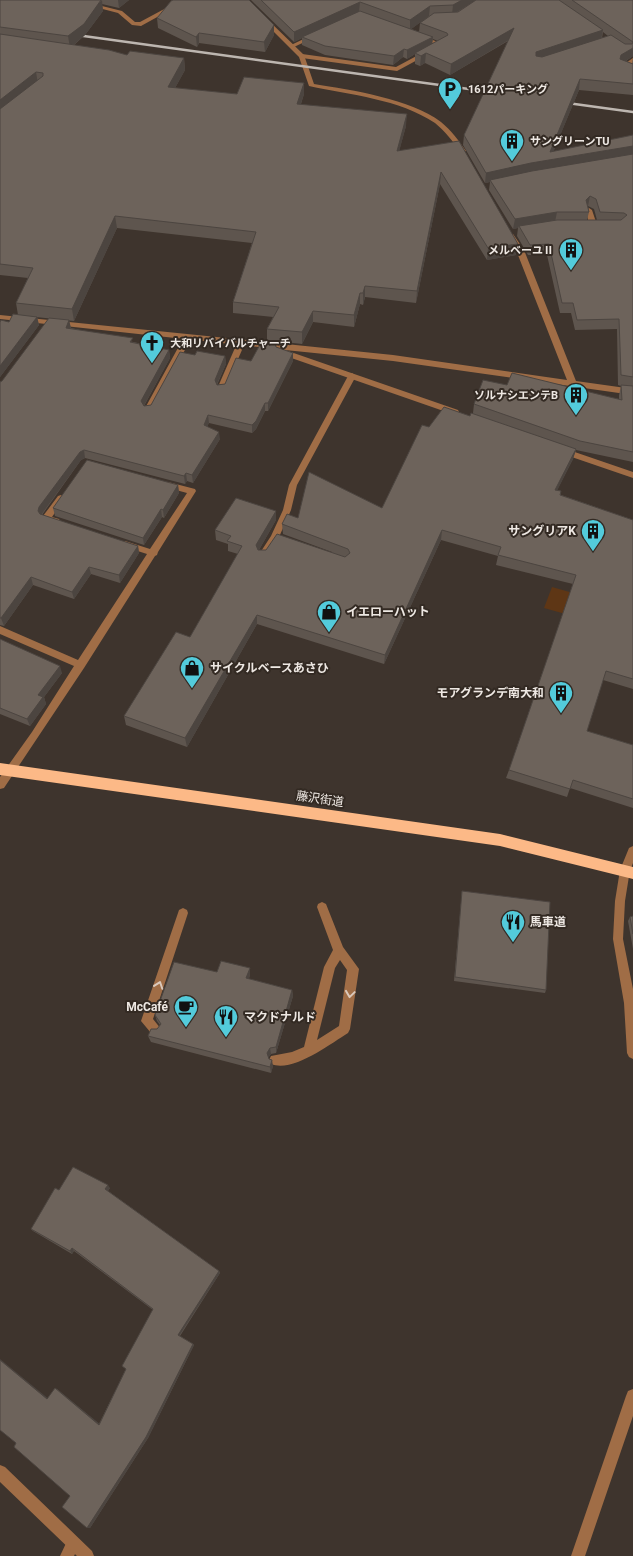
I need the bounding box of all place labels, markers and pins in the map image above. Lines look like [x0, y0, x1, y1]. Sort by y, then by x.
parking icon: 1612パーキング [437, 76, 463, 110]
place label: 1612パーキング [468, 83, 548, 96]
building icon: サングリーンTU [499, 128, 525, 162]
place label: サングリーンTU [530, 135, 610, 148]
building icon: メルベーユⅡ [558, 237, 584, 271]
place label: メルベーユⅡ [488, 244, 554, 257]
church icon: 大和リバイバルチャーチ [139, 330, 165, 364]
place label: 大和リバイバルチャーチ [170, 337, 291, 350]
building icon: ソルナシエンテB [563, 382, 589, 416]
place label: ソルナシエンテB [474, 389, 558, 402]
building icon: サングリアK [580, 518, 606, 552]
place label: サングリアK [508, 524, 576, 538]
shop icon: イエローハット [316, 599, 342, 633]
place label: イエローハット [346, 605, 430, 619]
shop icon: サイクルベースあさひ [179, 655, 205, 689]
place label: サイクルベースあさひ [210, 661, 329, 675]
building icon: モアグランデ南大和 [548, 680, 574, 714]
place label: モアグランデ南大和 [437, 686, 544, 700]
restaurant icon: 馬車道 [500, 909, 526, 943]
place label: 馬車道 [530, 915, 566, 929]
cafe icon: McCafé [173, 994, 199, 1028]
place label: McCafé [126, 1000, 169, 1014]
restaurant icon: マクドナルド [213, 1004, 239, 1038]
place label: マクドナルド [244, 1010, 316, 1024]

